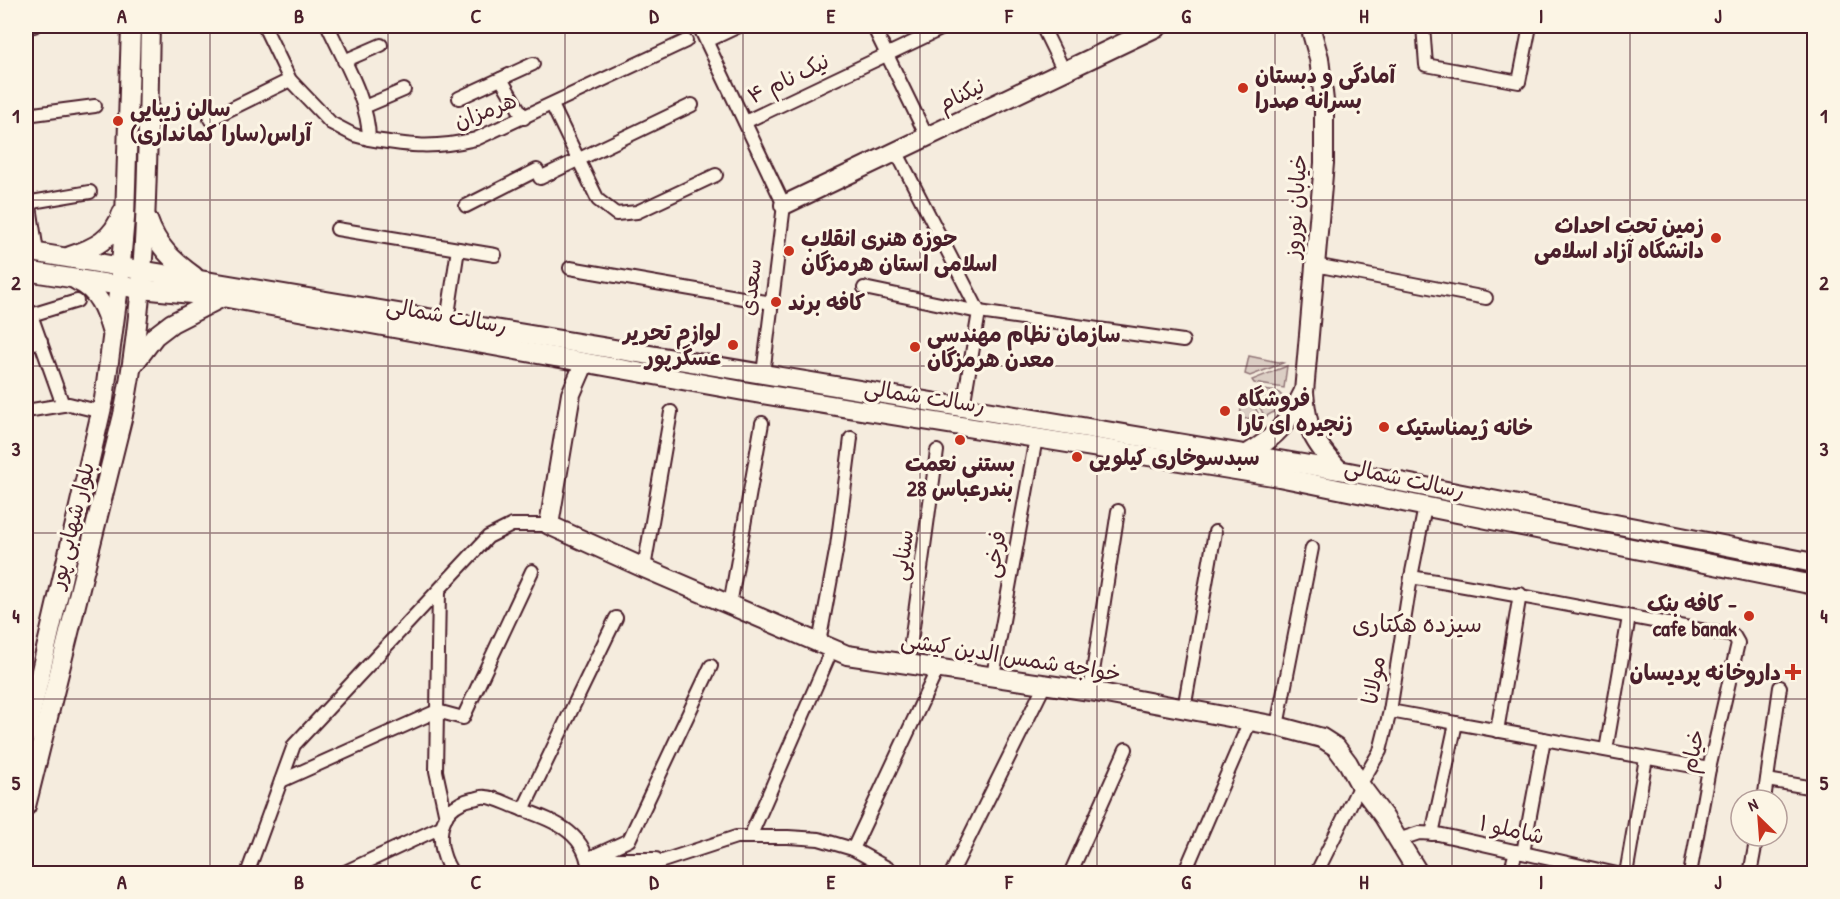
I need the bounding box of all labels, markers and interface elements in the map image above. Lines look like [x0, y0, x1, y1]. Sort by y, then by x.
text: A [117, 2, 127, 29]
text: B [294, 2, 304, 29]
text: C [471, 2, 482, 29]
text: D [649, 2, 659, 29]
text: E [827, 2, 836, 29]
text: F [1004, 2, 1014, 29]
text: G [1181, 2, 1191, 29]
text: H [1359, 2, 1369, 29]
text: I [1539, 2, 1543, 29]
text: J [1714, 2, 1722, 29]
street label: نیک نام ۴ [742, 45, 835, 112]
place label: آمادگی و دبستان بسرانه صدرا [1255, 60, 1396, 115]
street label: نیکنام [933, 70, 991, 121]
marker: آمادگی و دبستان بسرانه صدرا [1236, 81, 1250, 95]
street label: هرمزان [449, 84, 521, 136]
place label: سالن زیبایی آراس(سارا کمانداری) [130, 93, 312, 148]
text: 1 [12, 102, 20, 129]
text: 1 [1820, 102, 1828, 129]
marker: سالن زیبایی آراس(سارا کمانداری) [111, 114, 125, 128]
street label: خیابان نوروز [1276, 153, 1314, 261]
place label: زمین تحت احداث دانشگاه آزاد اسلامی [1534, 210, 1704, 265]
place label: حوزه هنری انقلاب اسلامی استان هرمزگان [801, 223, 997, 278]
marker: زمین تحت احداث دانشگاه آزاد اسلامی [1709, 231, 1723, 245]
marker: حوزه هنری انقلاب اسلامی استان هرمزگان [782, 244, 796, 258]
street label: سعدی [732, 257, 768, 317]
text: 2 [11, 269, 21, 296]
text: 2 [1819, 269, 1829, 296]
place label: کافه برند [788, 287, 865, 317]
street label: رسالت شمالی [384, 290, 510, 340]
marker: کافه برند [769, 295, 783, 309]
place label: لوازم تحریر عسگرپور [622, 317, 721, 372]
place label: سازمان نظام مهندسی معدن هرمزگان [927, 319, 1121, 374]
marker: لوازم تحریر عسگرپور [726, 338, 740, 352]
marker: سازمان نظام مهندسی معدن هرمزگان [908, 340, 922, 354]
street label: رسالت شمالی [862, 372, 988, 420]
place label: فروشگاه زنجیره ای تارا [1237, 383, 1353, 438]
marker: فروشگاه زنجیره ای تارا [1218, 404, 1232, 418]
place label: خانه ژیمناستیک [1396, 412, 1533, 442]
marker: خانه ژیمناستیک [1377, 420, 1391, 434]
marker: بستنی نعمت بندرعباس 28 [953, 433, 967, 447]
text: 3 [12, 435, 21, 462]
text: 3 [1820, 435, 1829, 462]
place label: سبدسوخاری کیلویی [1089, 442, 1260, 472]
place label: بستنی نعمت بندرعباس 28 [905, 448, 1015, 503]
marker: سبدسوخاری کیلویی [1070, 450, 1084, 464]
street label: رسالت شمالی [1342, 451, 1468, 505]
street label: بلوار شهابی پور [40, 459, 101, 593]
street label: سنایی [884, 528, 920, 582]
street label: فرخی [975, 528, 1013, 580]
place label: کافه بنک - cafe banak [1647, 588, 1738, 643]
text: 4 [12, 602, 20, 629]
text: 4 [1820, 602, 1828, 629]
district label: سیزده هکتاری [1352, 607, 1482, 639]
marker: کافه بنک - cafe banak [1742, 609, 1756, 623]
street label: خواجه شمس الدين كيشی [899, 624, 1123, 688]
street label: مولانا [1354, 654, 1392, 706]
place label: داروخانه پردیسان [1629, 657, 1781, 688]
marker: داروخانه پردیسان [1786, 665, 1800, 679]
street label: خیام [1673, 727, 1713, 776]
text: 5 [12, 769, 21, 796]
text: 5 [1820, 769, 1829, 796]
north arrow [1729, 788, 1789, 848]
text: N [1744, 792, 1762, 816]
street label: شاملو ۱ [1477, 807, 1547, 851]
text: A [117, 868, 127, 895]
text: B [294, 868, 304, 895]
text: C [471, 868, 482, 895]
text: D [649, 868, 659, 895]
text: E [827, 868, 836, 895]
text: F [1004, 868, 1014, 895]
text: G [1181, 868, 1191, 895]
text: H [1359, 868, 1369, 895]
text: I [1539, 868, 1543, 895]
text: J [1714, 868, 1722, 895]

